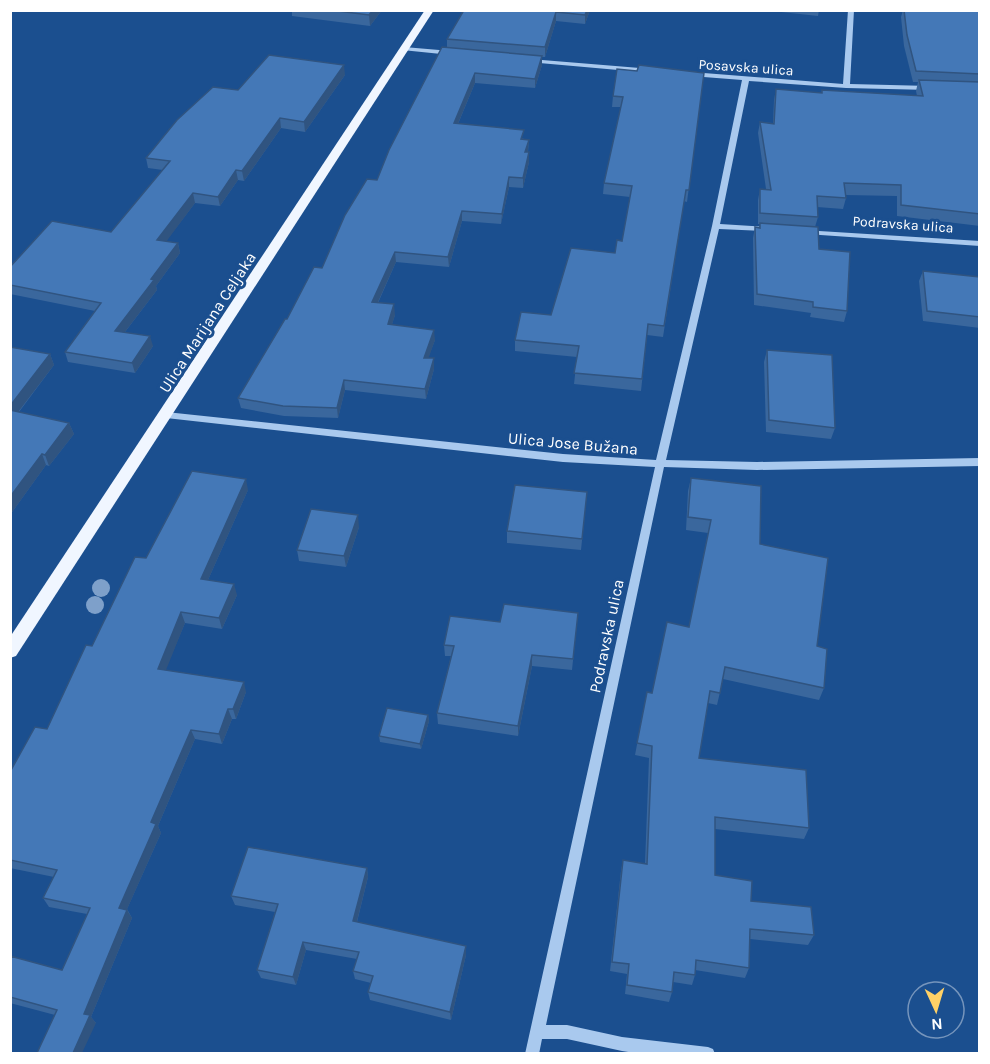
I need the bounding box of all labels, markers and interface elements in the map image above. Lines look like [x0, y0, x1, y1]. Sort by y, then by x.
street label: Posavska ulica [698, 56, 794, 79]
street label: Podravska ulica [852, 212, 954, 237]
street label: Ulica Marijana Celjaka [155, 248, 260, 396]
street label: Ulica Jose Bužana [507, 428, 639, 459]
street label: Podravska ulica [585, 578, 628, 695]
north arrow [906, 980, 966, 1040]
text: N [931, 1015, 943, 1034]

